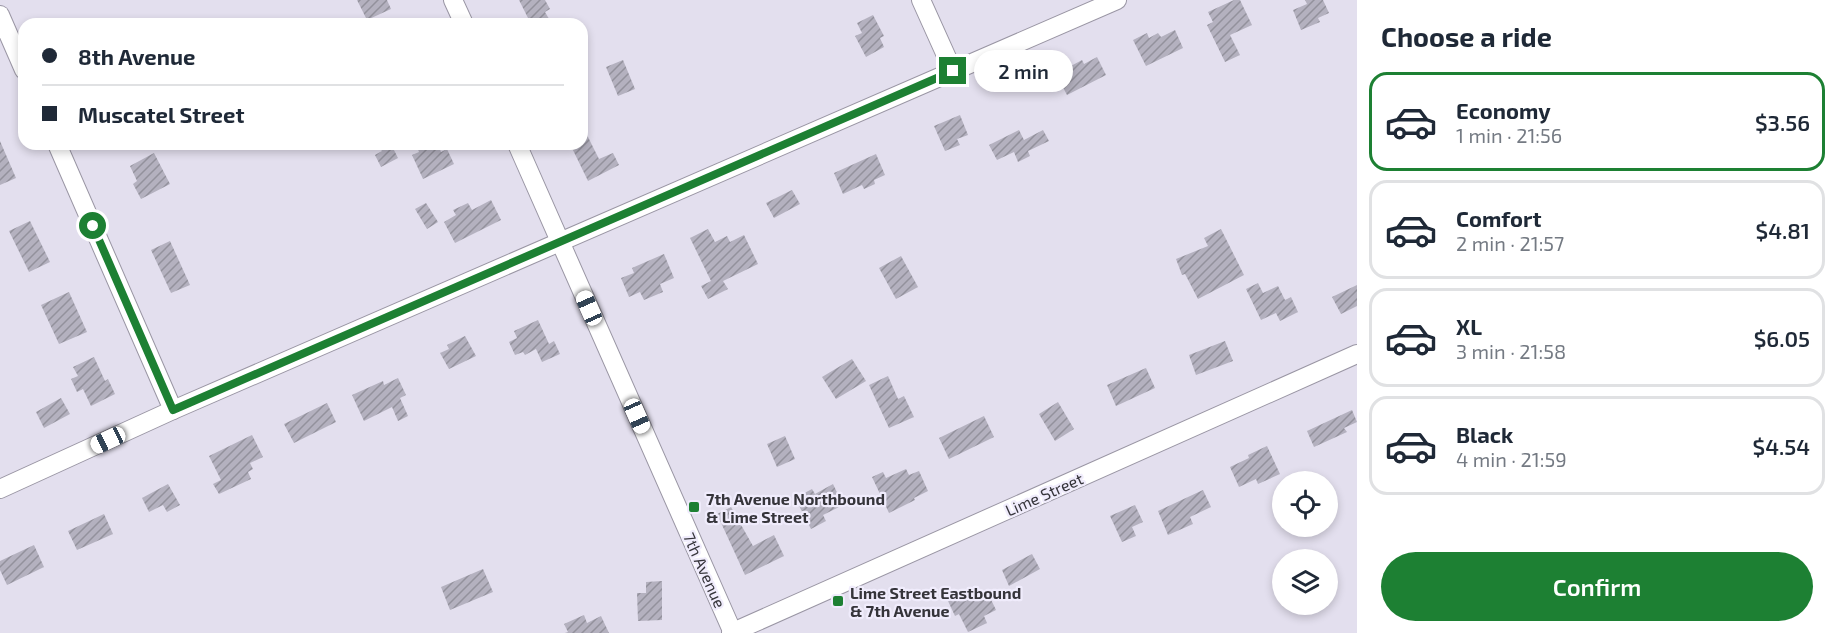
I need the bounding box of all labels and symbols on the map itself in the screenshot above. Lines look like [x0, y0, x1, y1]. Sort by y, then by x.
callout: 2 min [974, 50, 1073, 92]
route end [939, 57, 966, 84]
route start [79, 212, 106, 239]
car [573, 288, 605, 328]
car [621, 396, 653, 436]
car [88, 424, 128, 456]
street label: Lime Street [1002, 468, 1086, 520]
place label: 7th Avenue Northbound & Lime Street [706, 489, 885, 526]
marker: 7th Avenue Northbound & Lime Street [687, 500, 701, 514]
street label: 7th Avenue [680, 529, 730, 611]
place label: Lime Street Eastbound & 7th Avenue [850, 583, 1021, 620]
marker: Lime Street Eastbound & 7th Avenue [831, 594, 845, 608]

